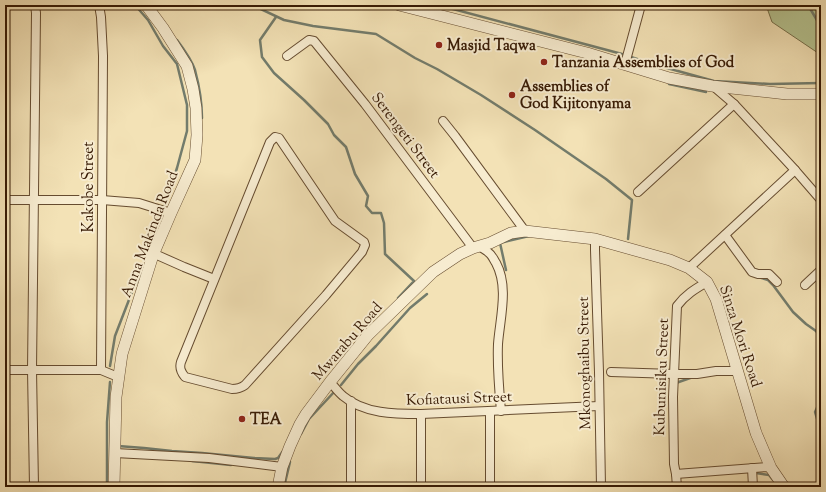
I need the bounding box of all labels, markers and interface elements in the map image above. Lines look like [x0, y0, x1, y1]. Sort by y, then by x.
place label: Masjid Taqwa [447, 36, 536, 57]
marker: Masjid Taqwa [434, 40, 444, 50]
place label: Tanzania Assemblies of God [552, 53, 735, 74]
marker: Tanzania Assemblies of God [539, 57, 549, 67]
place label: Assemblies of God Kijitonyama [520, 77, 631, 115]
street label: Serengeti Street [365, 89, 444, 183]
marker: Assemblies of God Kijitonyama [507, 90, 517, 100]
street label: Kakobe Street [79, 142, 100, 232]
street label: Anna Makinda Road [117, 168, 184, 301]
street label: Sinza Mori Road [713, 283, 766, 391]
street label: Mkonoghaibu Street [574, 296, 597, 430]
street label: Mwarabu Road [308, 298, 388, 386]
street label: Kubunisiku Street [650, 318, 675, 436]
street label: Kofiatausi Street [406, 387, 512, 412]
place label: TEA [250, 410, 283, 431]
marker: TEA [237, 414, 247, 424]

